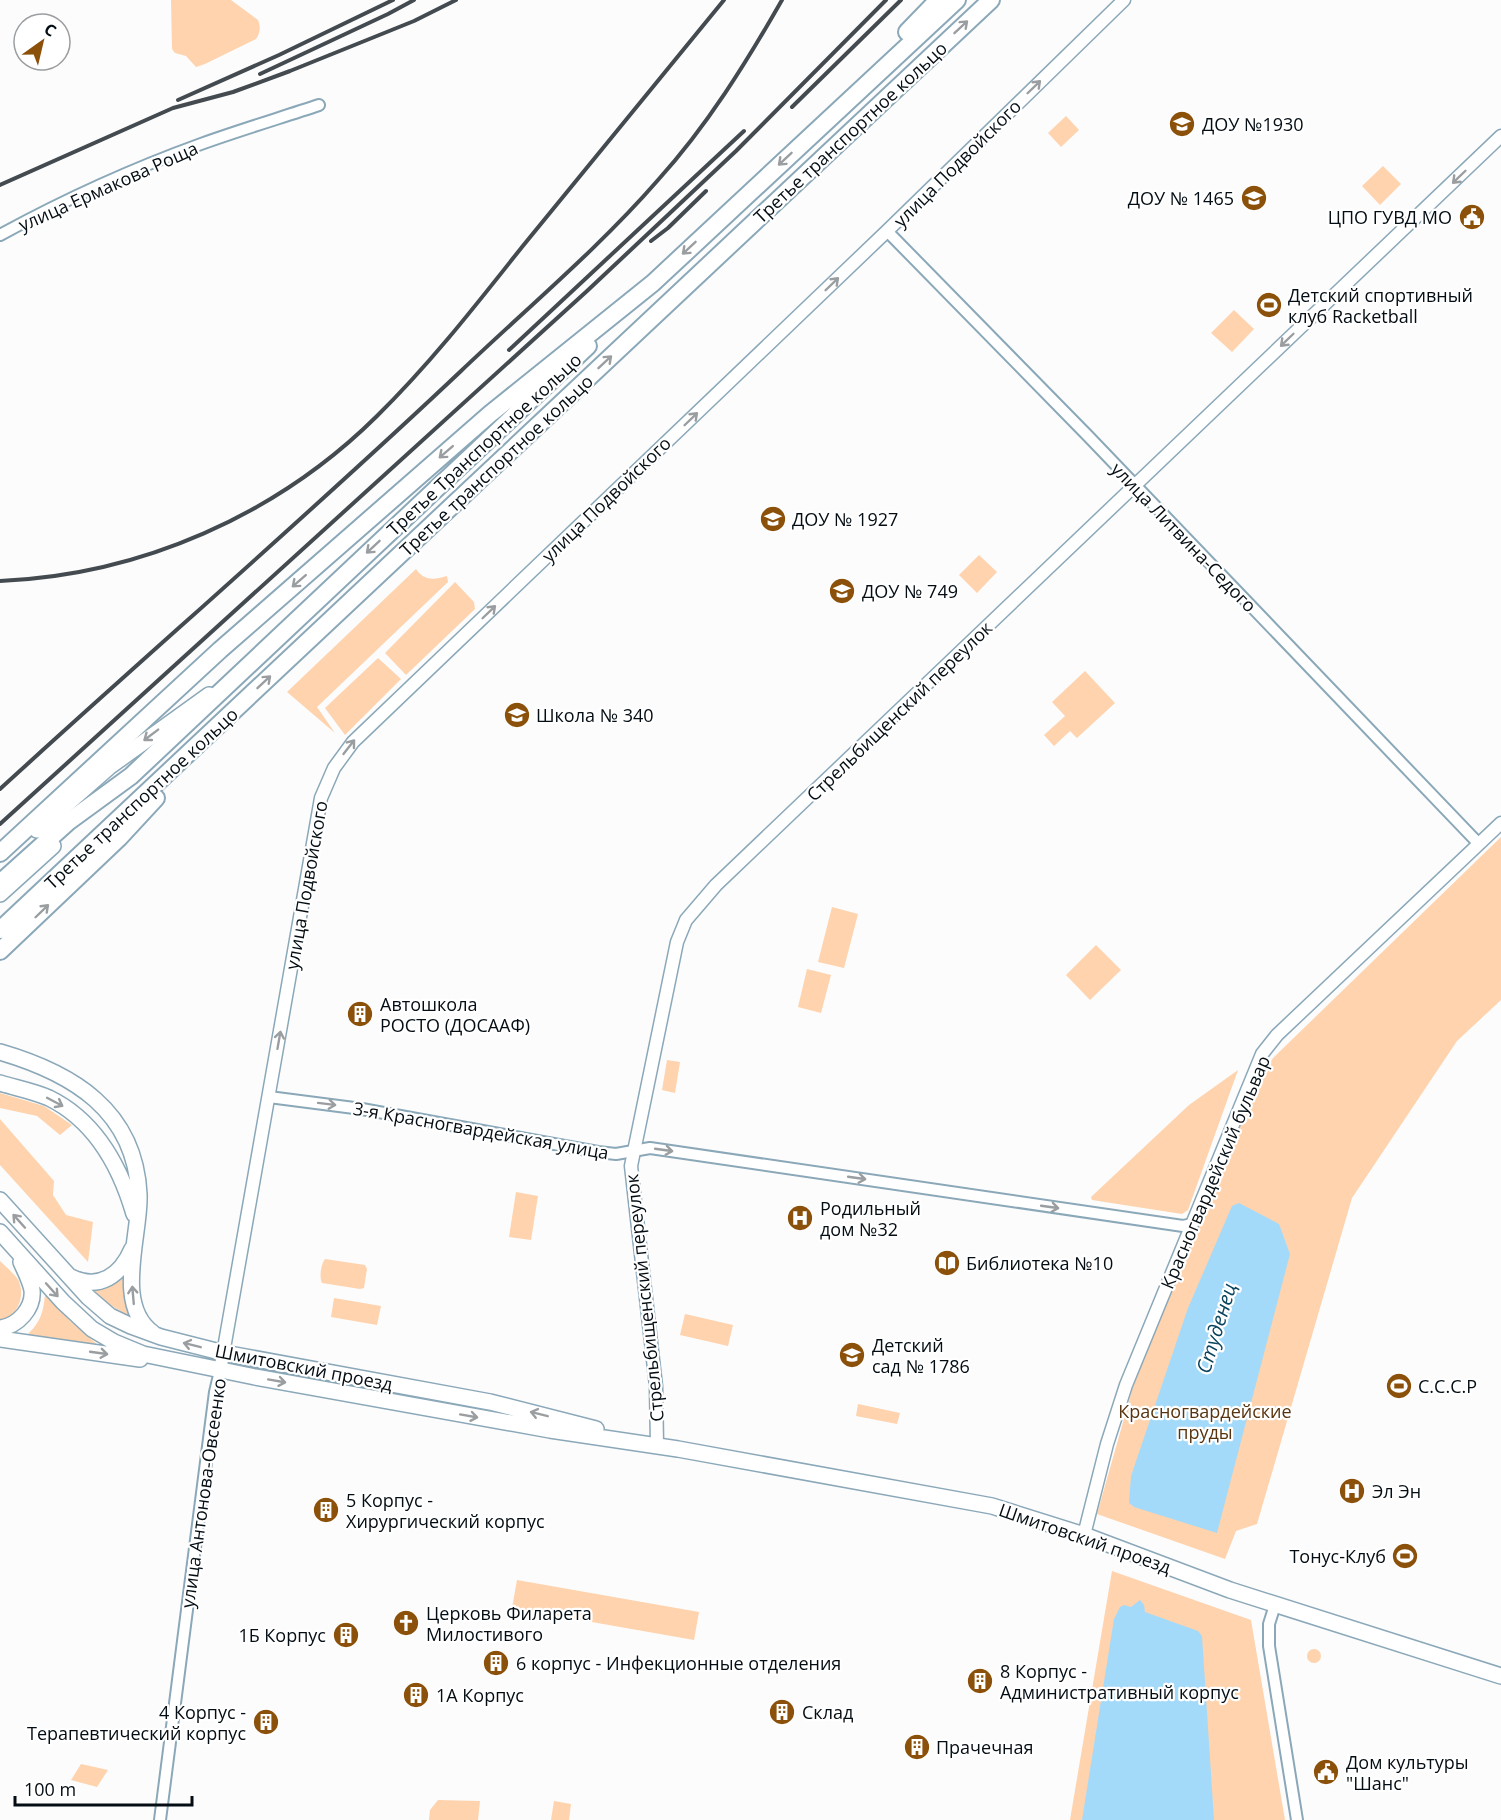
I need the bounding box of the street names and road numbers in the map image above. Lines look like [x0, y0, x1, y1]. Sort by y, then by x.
street label: Третье транспортное кольцо [748, 36, 952, 228]
street label: улица Подвойского [888, 94, 1026, 232]
street label: улица Ермакова Роща [15, 136, 201, 236]
street label: Третье Транспортное кольцо [382, 347, 586, 541]
street label: Третье транспортное кольцо [394, 369, 598, 561]
street label: улица Подвойского [536, 431, 676, 567]
street label: улица Литвина-Седого [1106, 457, 1262, 617]
street label: Стрельбищенский переулок [801, 615, 997, 806]
street label: Третье транспортное кольцо [39, 702, 243, 894]
street label: улица Подвойского [279, 799, 333, 971]
street label: Красногвардейский бульвар [1155, 1052, 1275, 1292]
street label: 3-я Красногвардейская улица [351, 1096, 611, 1164]
street label: Стрельбищенский переулок [619, 1172, 669, 1423]
street label: Шмитовский проезд [213, 1338, 395, 1396]
street label: улица Антонова-Овсеенко [175, 1377, 231, 1609]
street label: Шмитовский проезд [996, 1497, 1174, 1579]

